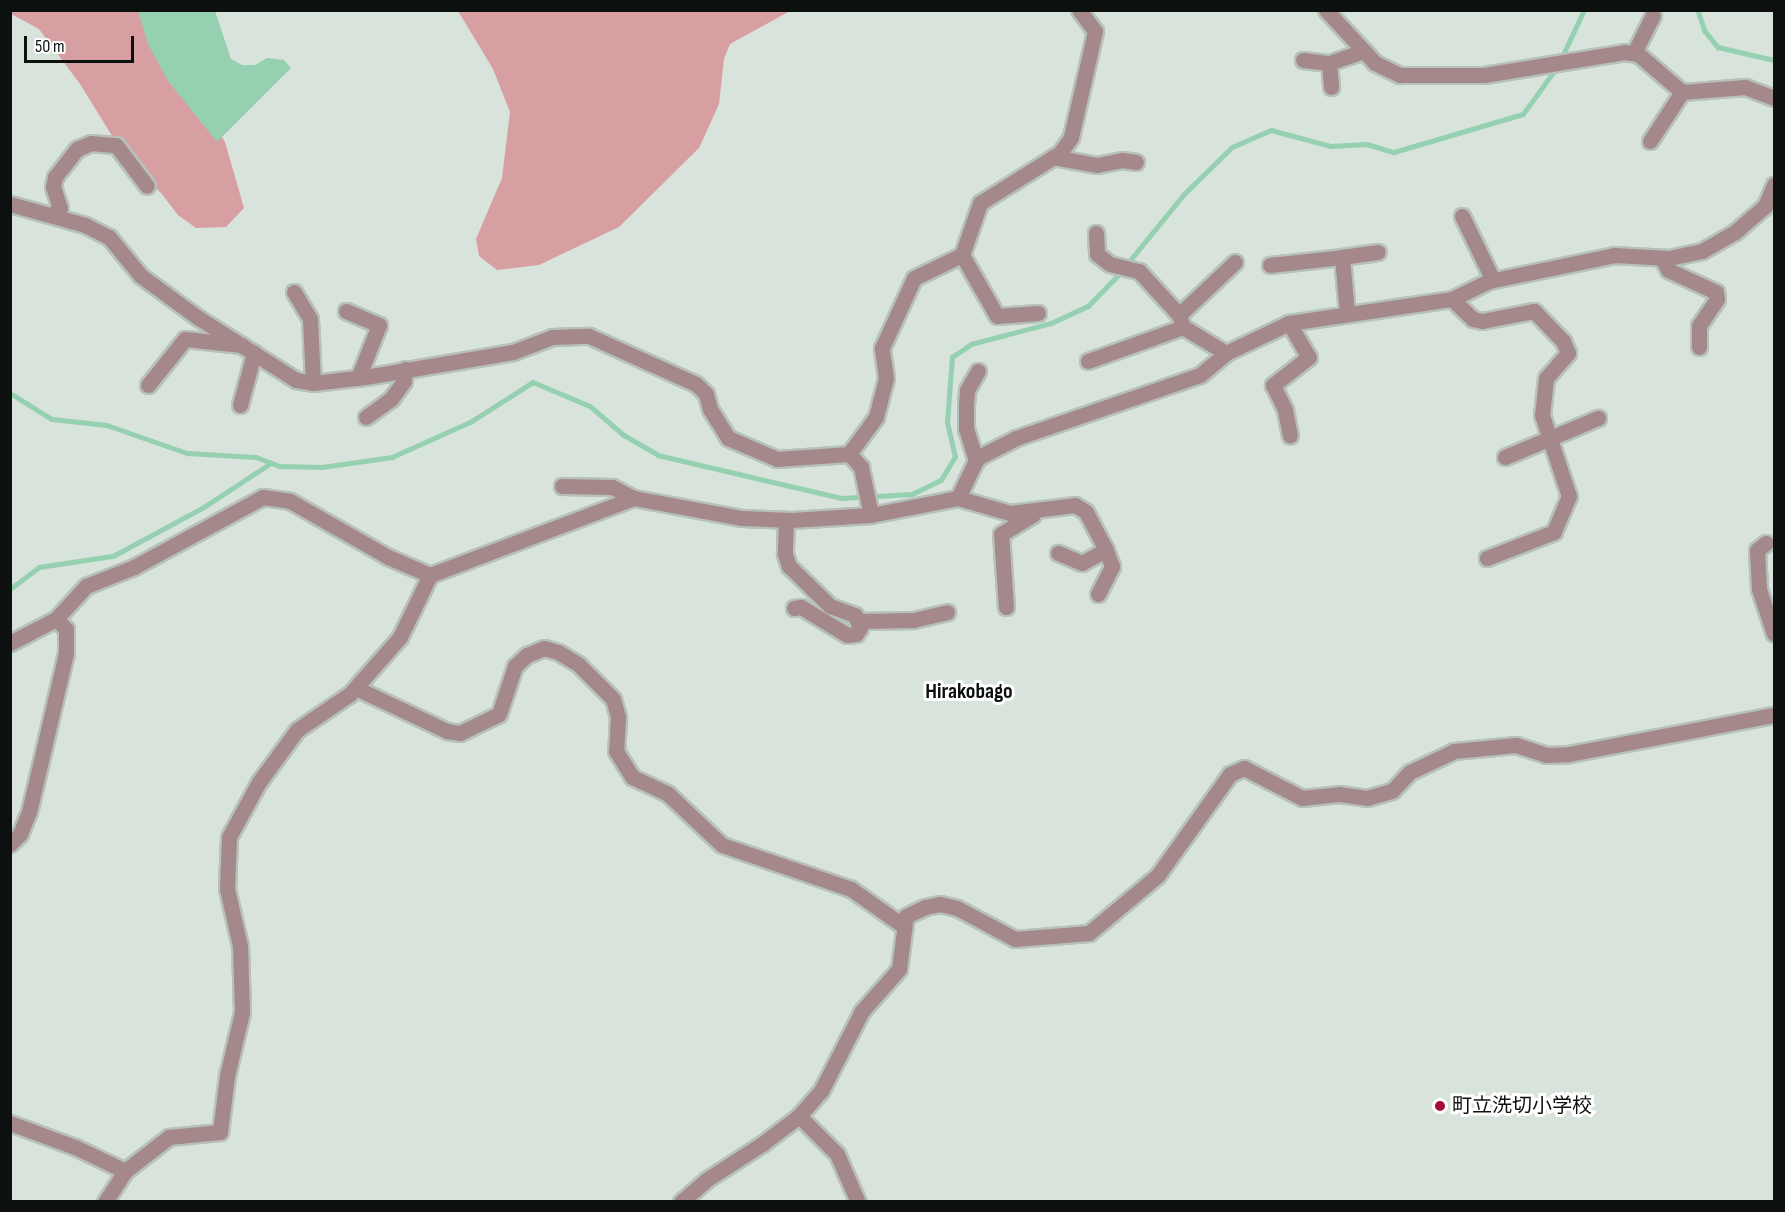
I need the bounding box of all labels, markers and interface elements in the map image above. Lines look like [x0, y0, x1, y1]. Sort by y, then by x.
scale bar [27, 24, 136, 62]
text: 50 m [35, 36, 65, 57]
district label: Hirakobago [925, 679, 1013, 705]
place label: 町立洗切小学校 [1452, 1094, 1592, 1118]
marker: 町立洗切小学校 [1433, 1099, 1447, 1113]

